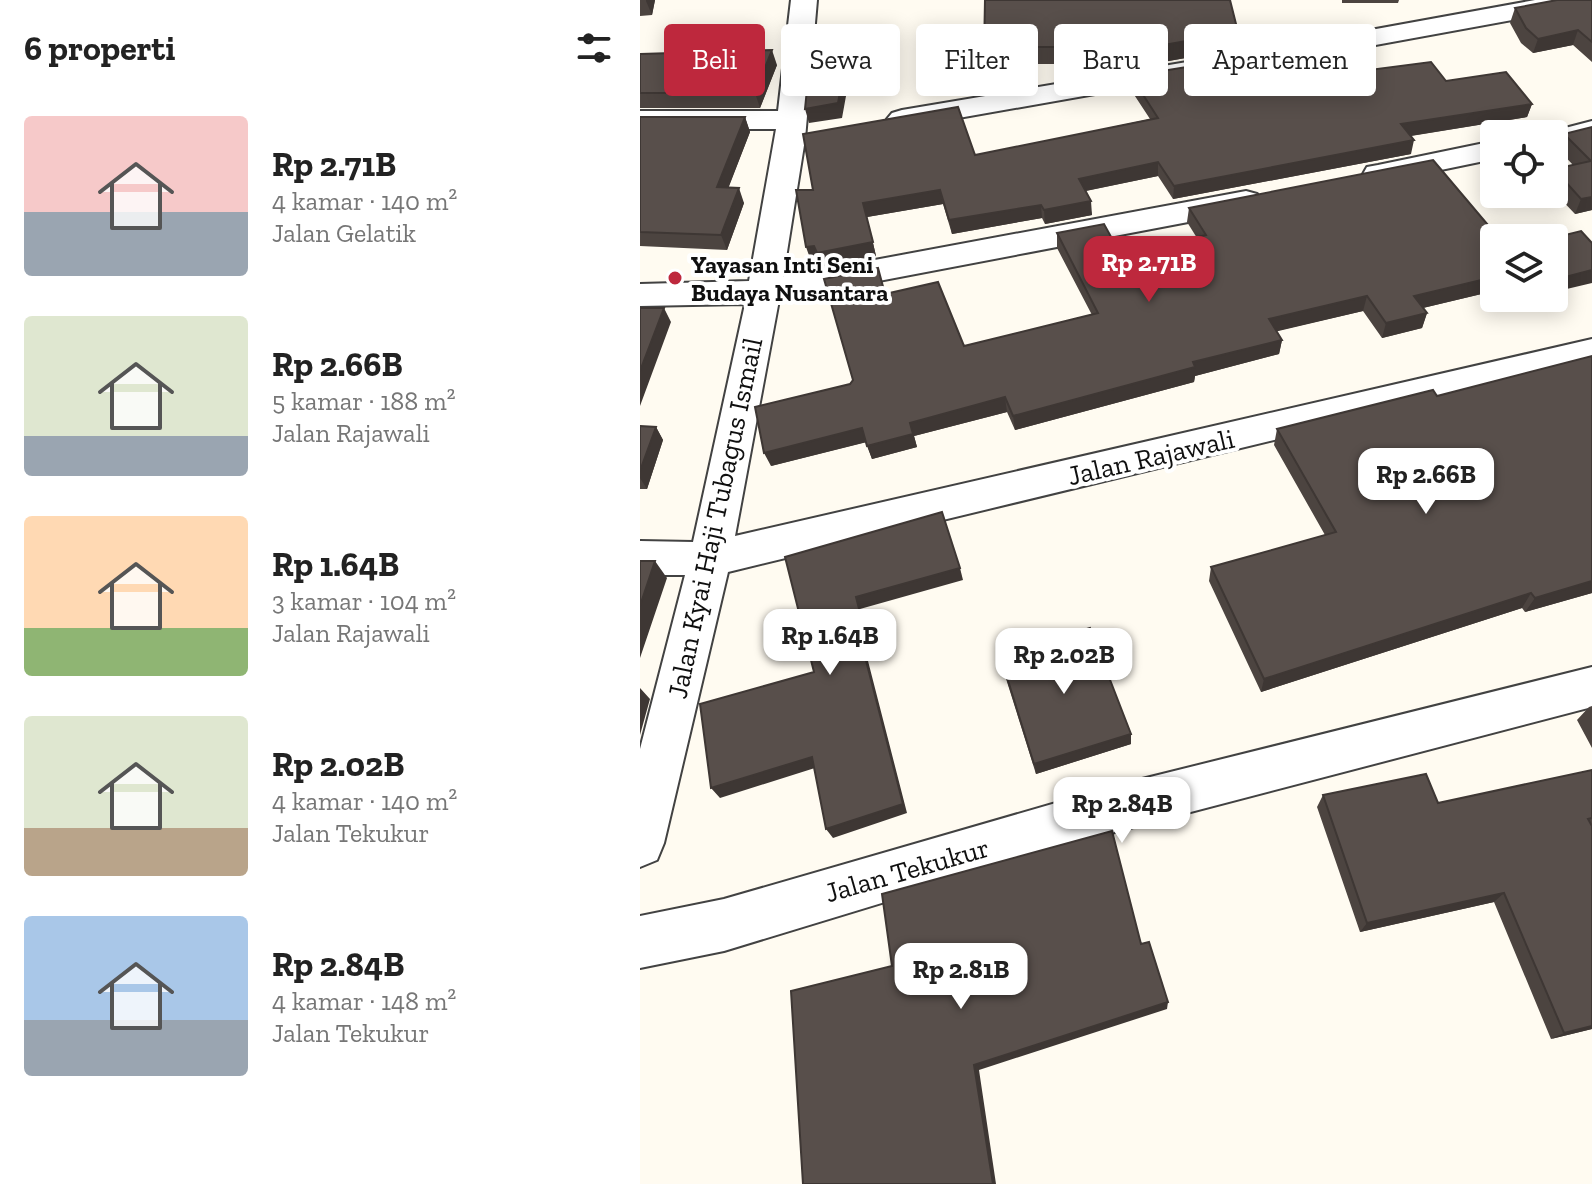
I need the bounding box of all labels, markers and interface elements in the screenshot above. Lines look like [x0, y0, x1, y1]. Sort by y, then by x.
chip: Beli [664, 24, 765, 96]
chip: Sewa [781, 24, 900, 96]
chip: Filter [916, 24, 1038, 96]
chip: Baru [1054, 24, 1168, 96]
chip: Apartemen [1184, 24, 1376, 96]
icon: filters [572, 26, 616, 70]
text: 6 properti [24, 28, 175, 69]
map controls [1480, 120, 1568, 312]
button: locate [1480, 120, 1568, 208]
text: Rp 2.71B [272, 144, 396, 185]
icon: home [88, 148, 184, 244]
text: 4 kamar · 140 m² [272, 185, 457, 217]
text: Jalan Gelatik [272, 217, 416, 249]
button: layers [1480, 224, 1568, 312]
pin: Rp 2.71B [1066, 236, 1232, 304]
text: Rp 2.71B [1101, 246, 1197, 278]
place label: Yayasan Inti Seni Budaya Nusantara [691, 250, 888, 307]
marker: Yayasan Inti Seni Budaya Nusantara [666, 269, 684, 287]
street label: Jalan Kyai Haji Tubagus Ismail [661, 335, 769, 701]
text: Rp 2.66B [272, 344, 403, 385]
icon: home [88, 348, 184, 444]
text: 5 kamar · 188 m² [272, 385, 456, 417]
text: Jalan Rajawali [272, 417, 430, 449]
street label: Jalan Rajawali [1064, 422, 1238, 492]
pin: Rp 2.66B [1343, 448, 1509, 516]
text: Rp 2.66B [1376, 458, 1476, 490]
text: Rp 1.64B [272, 544, 399, 585]
icon: home [88, 548, 184, 644]
text: 3 kamar · 104 m² [272, 585, 456, 617]
pin: Rp 1.64B [747, 609, 913, 677]
text: Jalan Rajawali [272, 617, 430, 649]
text: Rp 1.64B [781, 619, 879, 651]
pin: Rp 2.02B [981, 628, 1147, 696]
text: Rp 2.02B [1013, 638, 1115, 670]
text: Rp 2.02B [272, 744, 404, 785]
icon: home [88, 748, 184, 844]
pin: Rp 2.84B [1039, 777, 1205, 845]
text: 4 kamar · 140 m² [272, 785, 457, 817]
text: Rp 2.84B [1071, 787, 1173, 819]
text: Jalan Tekukur [272, 817, 429, 849]
street label: Jalan Tekukur [821, 831, 993, 909]
pin: Rp 2.81B [878, 943, 1044, 1011]
text: Rp 2.84B [272, 944, 404, 985]
icon: home [88, 948, 184, 1044]
text: Rp 2.81B [913, 953, 1009, 985]
text: 4 kamar · 148 m² [272, 985, 456, 1017]
text: Jalan Tekukur [272, 1017, 429, 1049]

